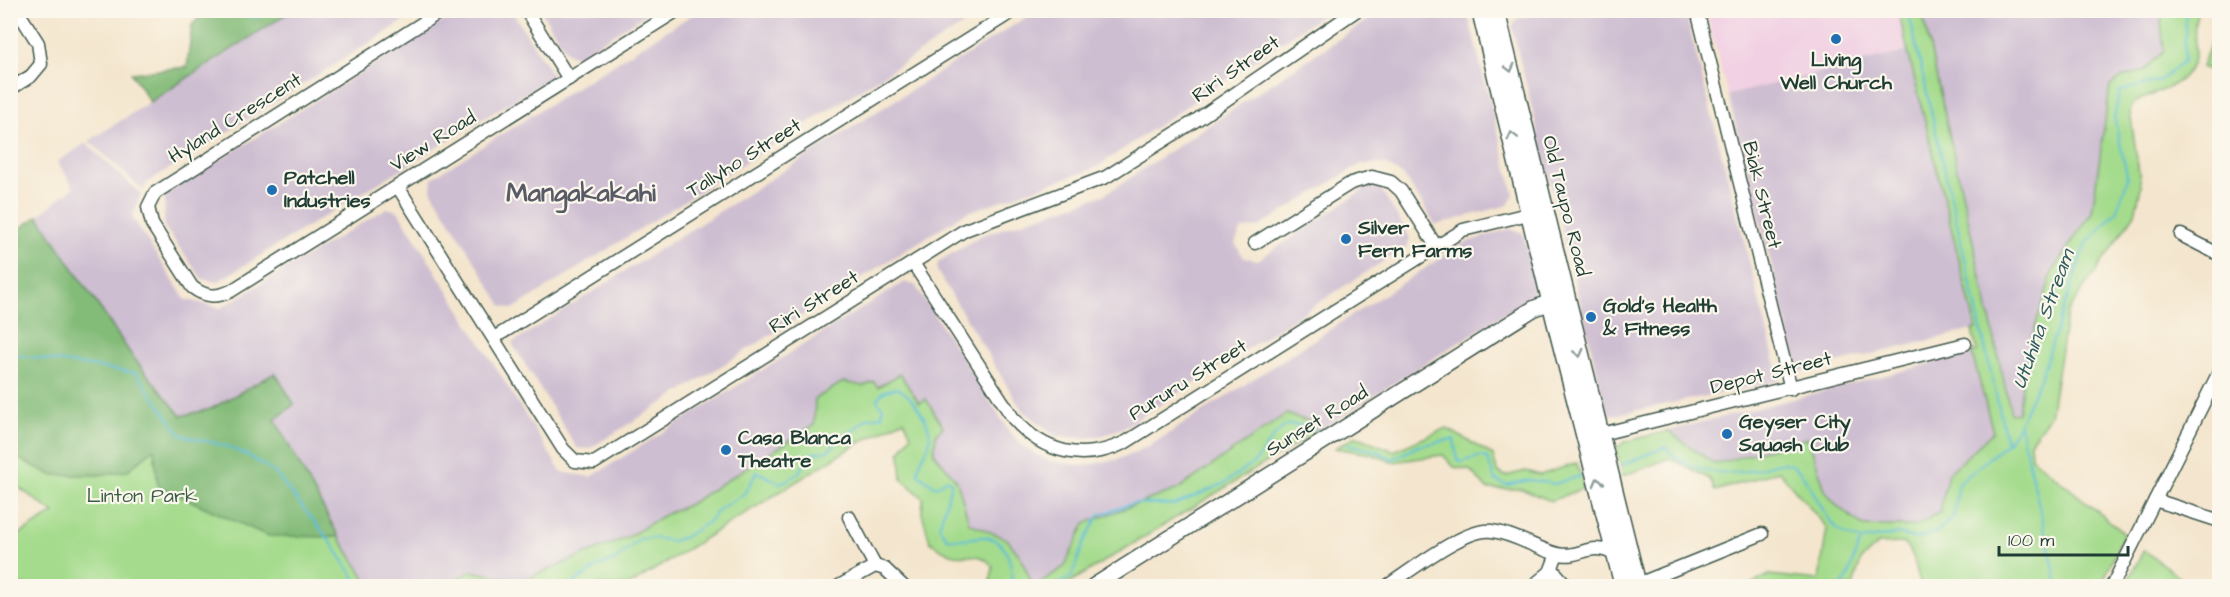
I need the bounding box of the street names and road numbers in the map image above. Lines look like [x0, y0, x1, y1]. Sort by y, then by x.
street label: Riri Street [1187, 29, 1285, 109]
street label: Hyland Crescent [163, 66, 308, 171]
street label: View Road [385, 104, 481, 178]
street label: Tallyho Street [681, 111, 807, 205]
street label: Old Taupo Road [1535, 133, 1597, 279]
street label: Biak Street [1735, 139, 1789, 251]
street label: Riri Street [764, 263, 864, 341]
street label: Pururu Street [1123, 332, 1253, 428]
street label: Depot Street [1707, 344, 1835, 402]
street label: Sunset Road [1260, 378, 1374, 464]

